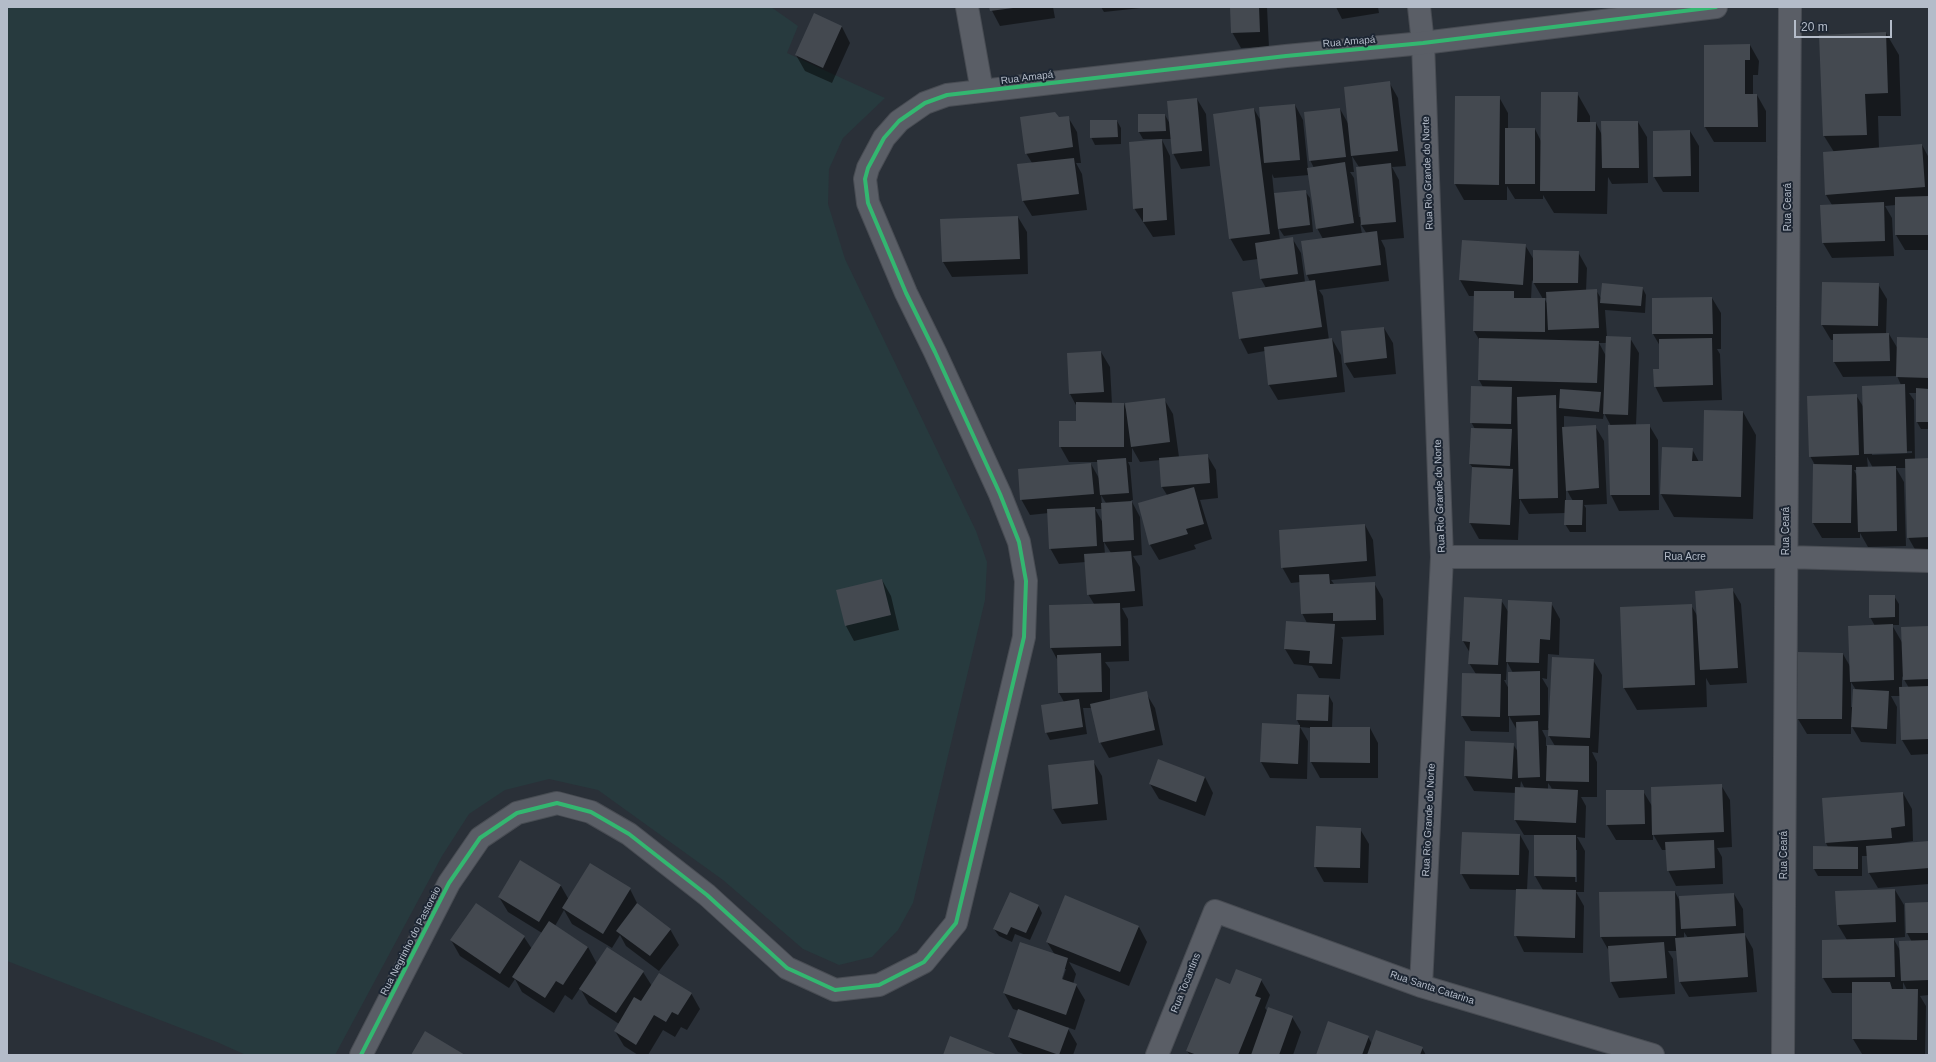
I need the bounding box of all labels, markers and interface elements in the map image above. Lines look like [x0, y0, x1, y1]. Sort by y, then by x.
scale bar [1796, 12, 1894, 38]
text: 20 m [1801, 20, 1828, 34]
street label: Rua Amapá [1322, 34, 1376, 50]
street label: Rua Amapá [1000, 69, 1054, 87]
street label: Rua Rio Grande do Norte [1420, 116, 1436, 230]
street label: Rua Ceará [1782, 183, 1794, 231]
street label: Rua Rio Grande do Norte [1432, 439, 1448, 553]
street label: Rua Ceará [1780, 507, 1792, 555]
street label: Rua Acre [1664, 551, 1706, 563]
street label: Rua Rio Grande do Norte [1420, 763, 1438, 877]
street label: Rua Ceará [1778, 831, 1790, 879]
street label: Rua Negrinho do Pastoreio [378, 885, 444, 997]
street label: Rua Tocantins [1169, 951, 1203, 1015]
street label: Rua Santa Catarina [1388, 969, 1476, 1007]

